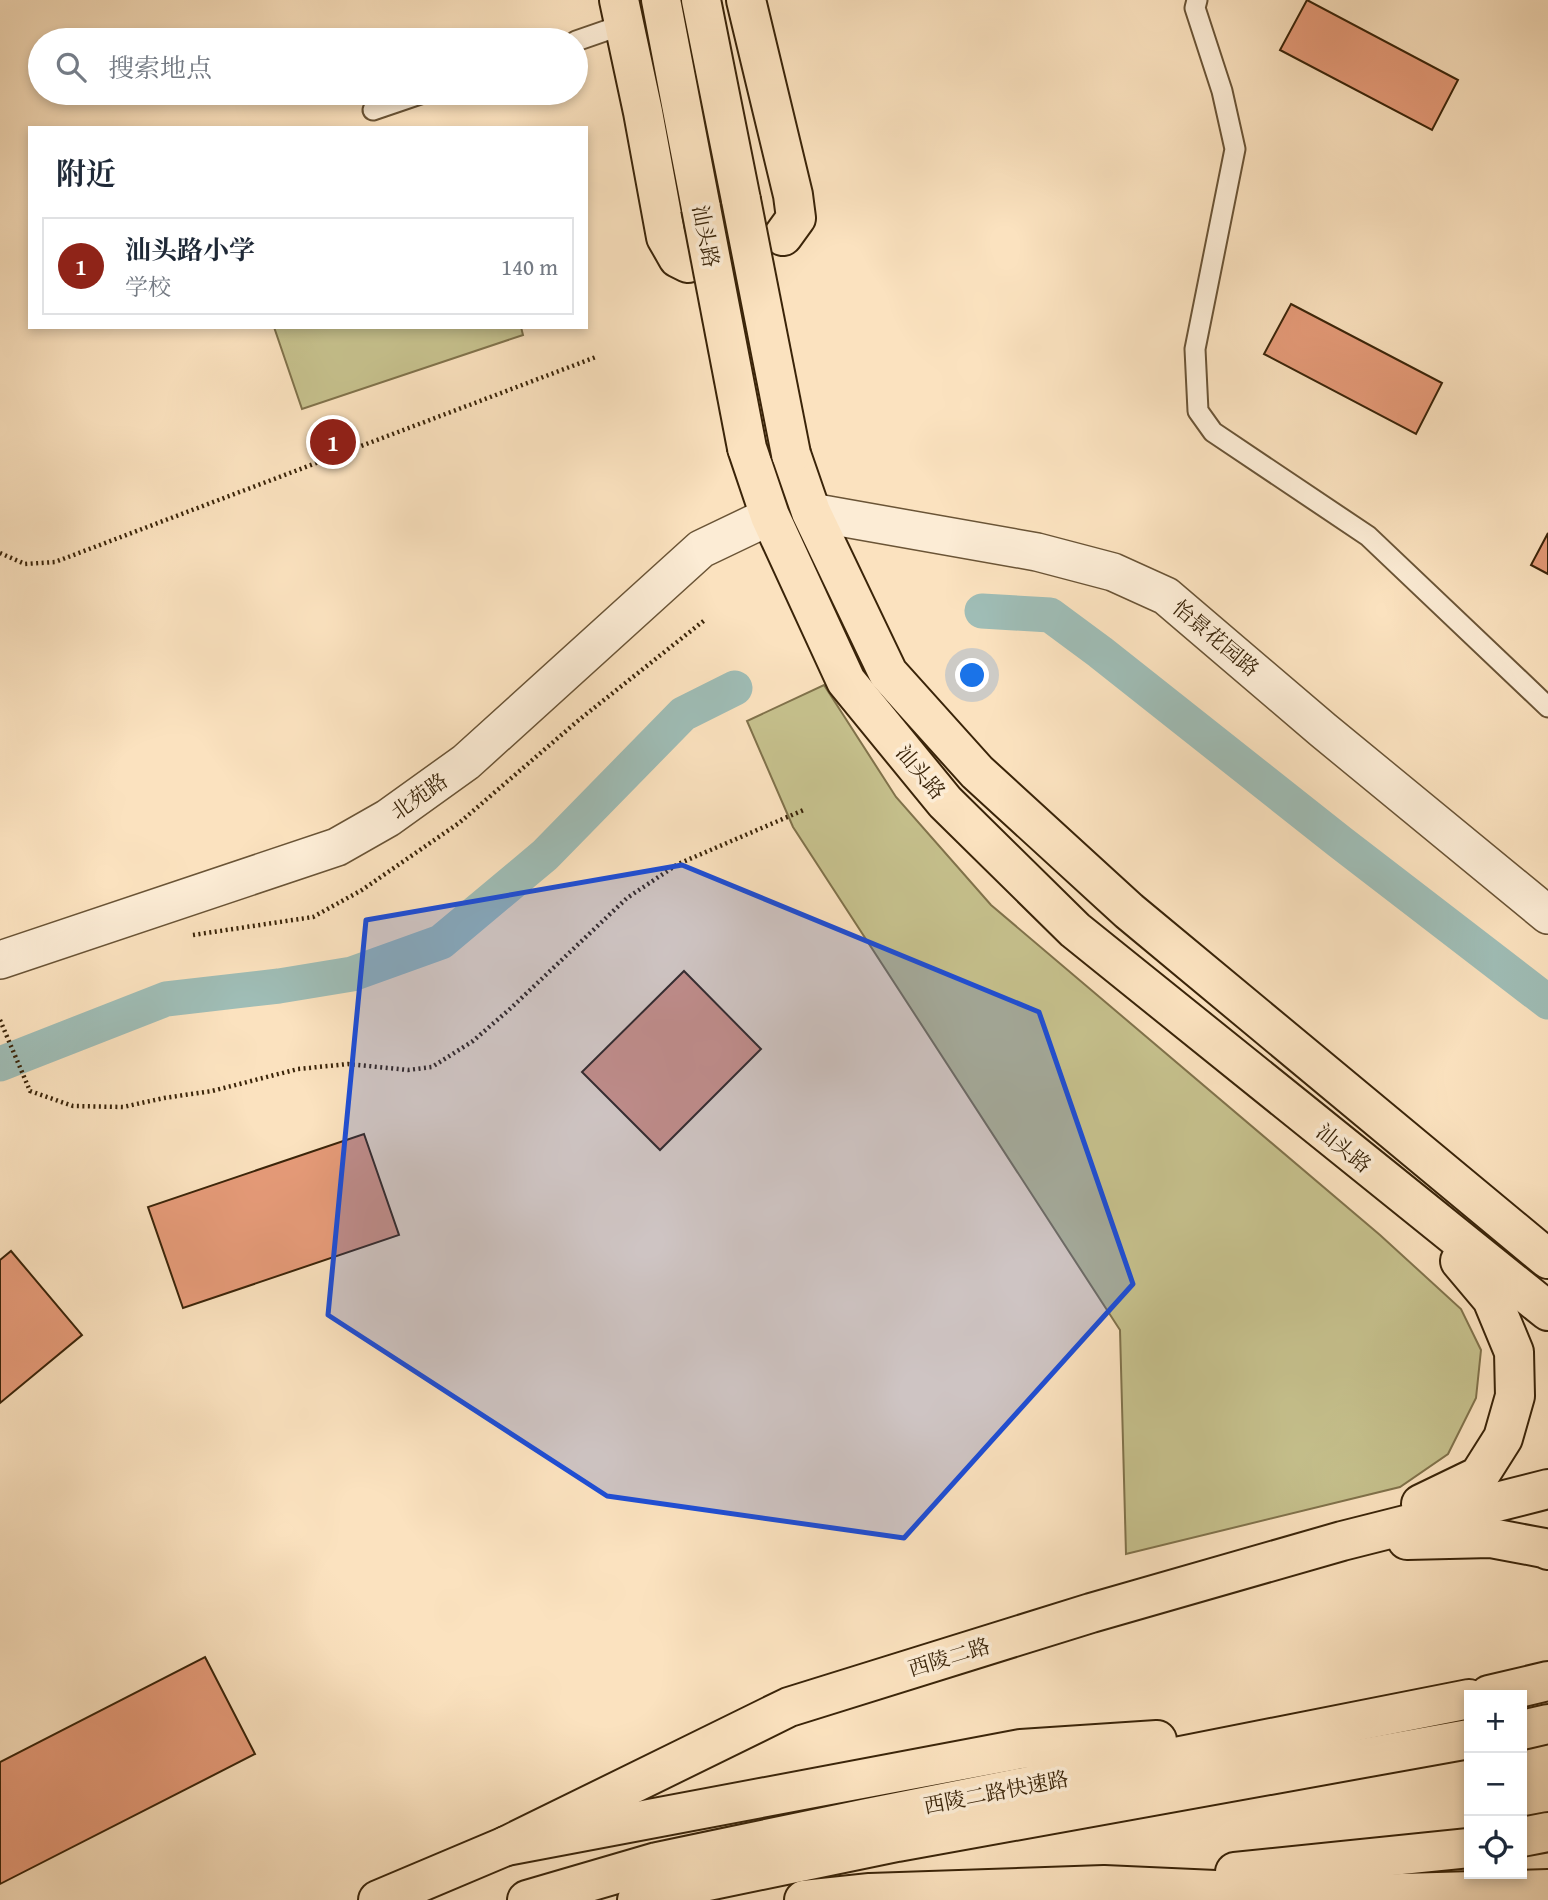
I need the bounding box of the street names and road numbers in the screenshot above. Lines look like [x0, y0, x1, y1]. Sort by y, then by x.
street label: 汕头路 [685, 202, 727, 270]
street label: 怡景花园路 [1166, 592, 1266, 684]
street label: 汕头路 [889, 738, 953, 806]
street label: 北苑路 [384, 765, 454, 827]
street label: 汕头路 [1310, 1116, 1378, 1180]
street label: 西陵二路 [904, 1630, 994, 1684]
street label: 西陵二路快速路 [921, 1763, 1071, 1821]

